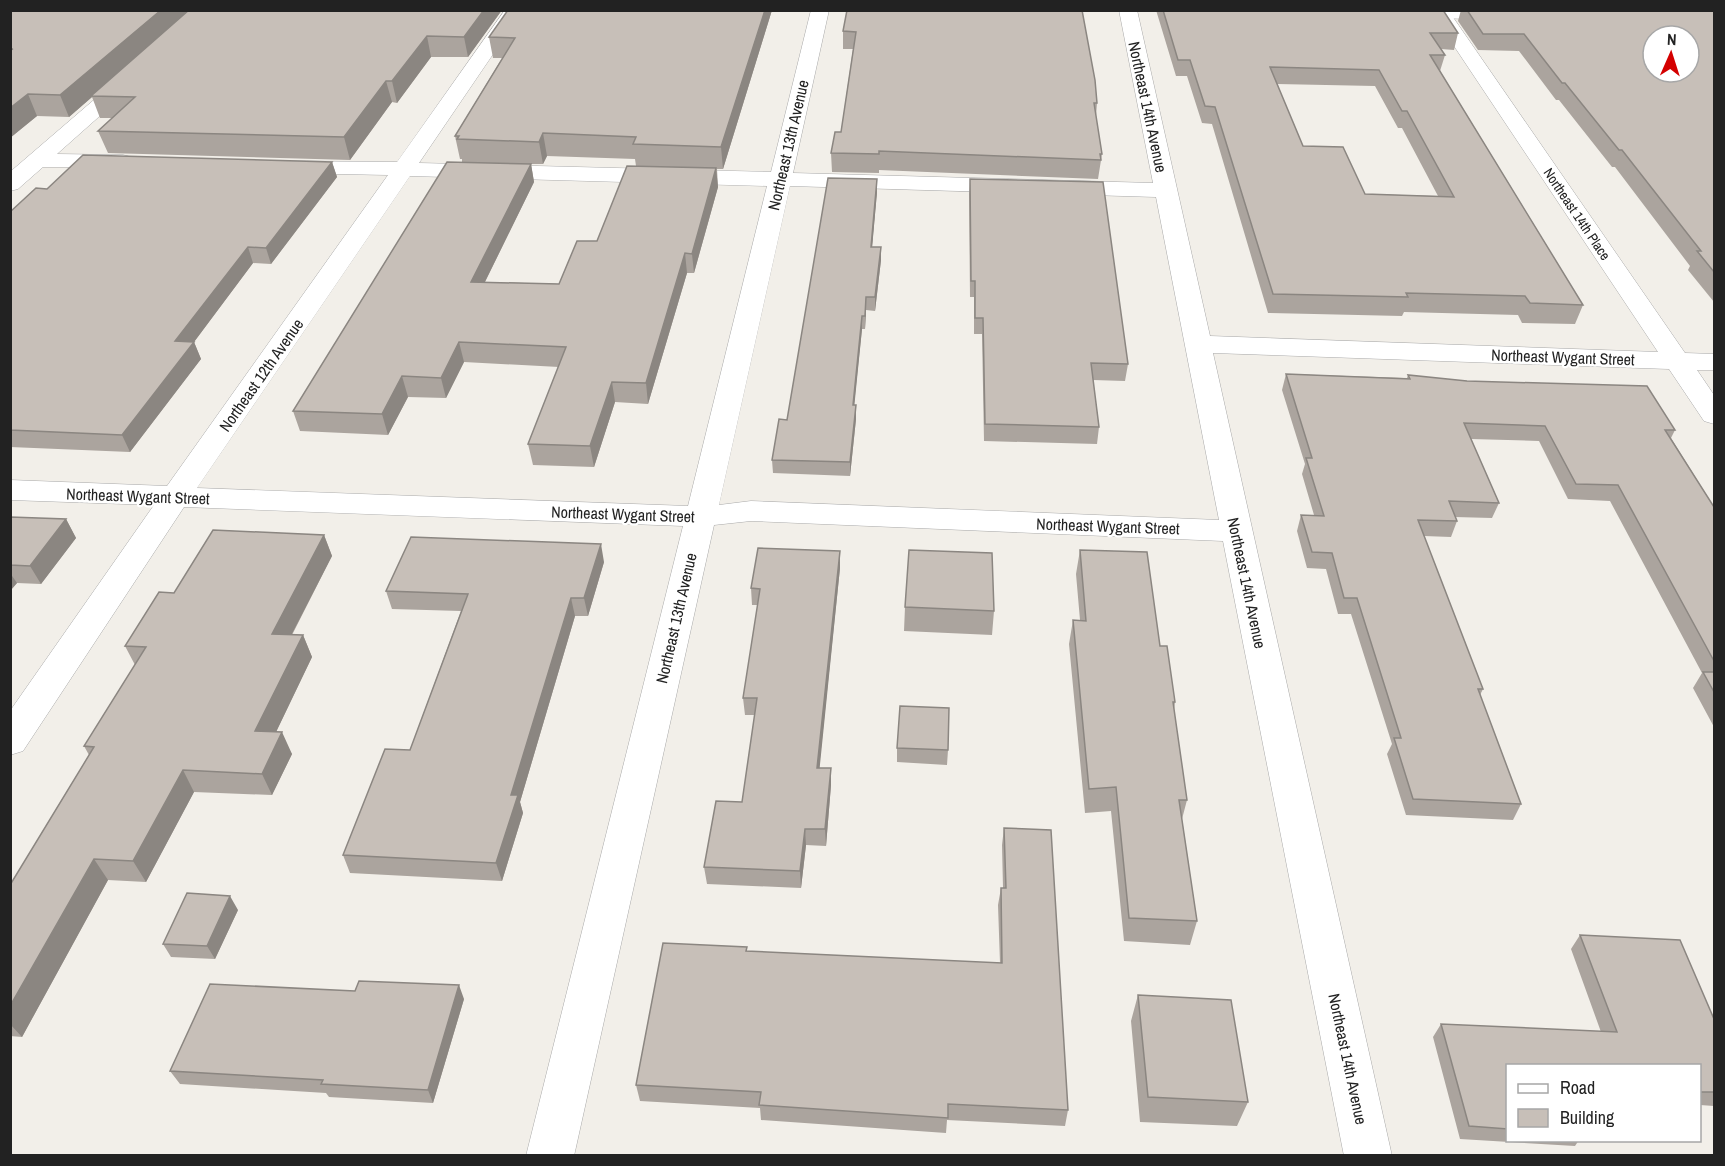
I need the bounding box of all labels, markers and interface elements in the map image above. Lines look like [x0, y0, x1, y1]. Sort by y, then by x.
north arrow [1641, 24, 1701, 84]
text: N [1666, 28, 1677, 50]
street label: Northeast 14th Avenue [1123, 40, 1173, 174]
street label: Northeast 13th Avenue [762, 78, 814, 212]
street label: Northeast 14th Place [1540, 165, 1614, 263]
street label: Northeast 12th Avenue [214, 314, 308, 436]
street label: Northeast Wygant Street [1491, 344, 1635, 371]
street label: Northeast Wygant Street [66, 483, 210, 510]
street label: Northeast Wygant Street [551, 501, 695, 528]
street label: Northeast Wygant Street [1036, 513, 1180, 540]
street label: Northeast 14th Avenue [1222, 516, 1272, 650]
street label: Northeast 13th Avenue [650, 551, 702, 685]
street label: Northeast 14th Avenue [1323, 992, 1373, 1126]
legend [1506, 1064, 1701, 1142]
text: Road [1560, 1075, 1595, 1100]
text: Building [1560, 1105, 1615, 1130]

